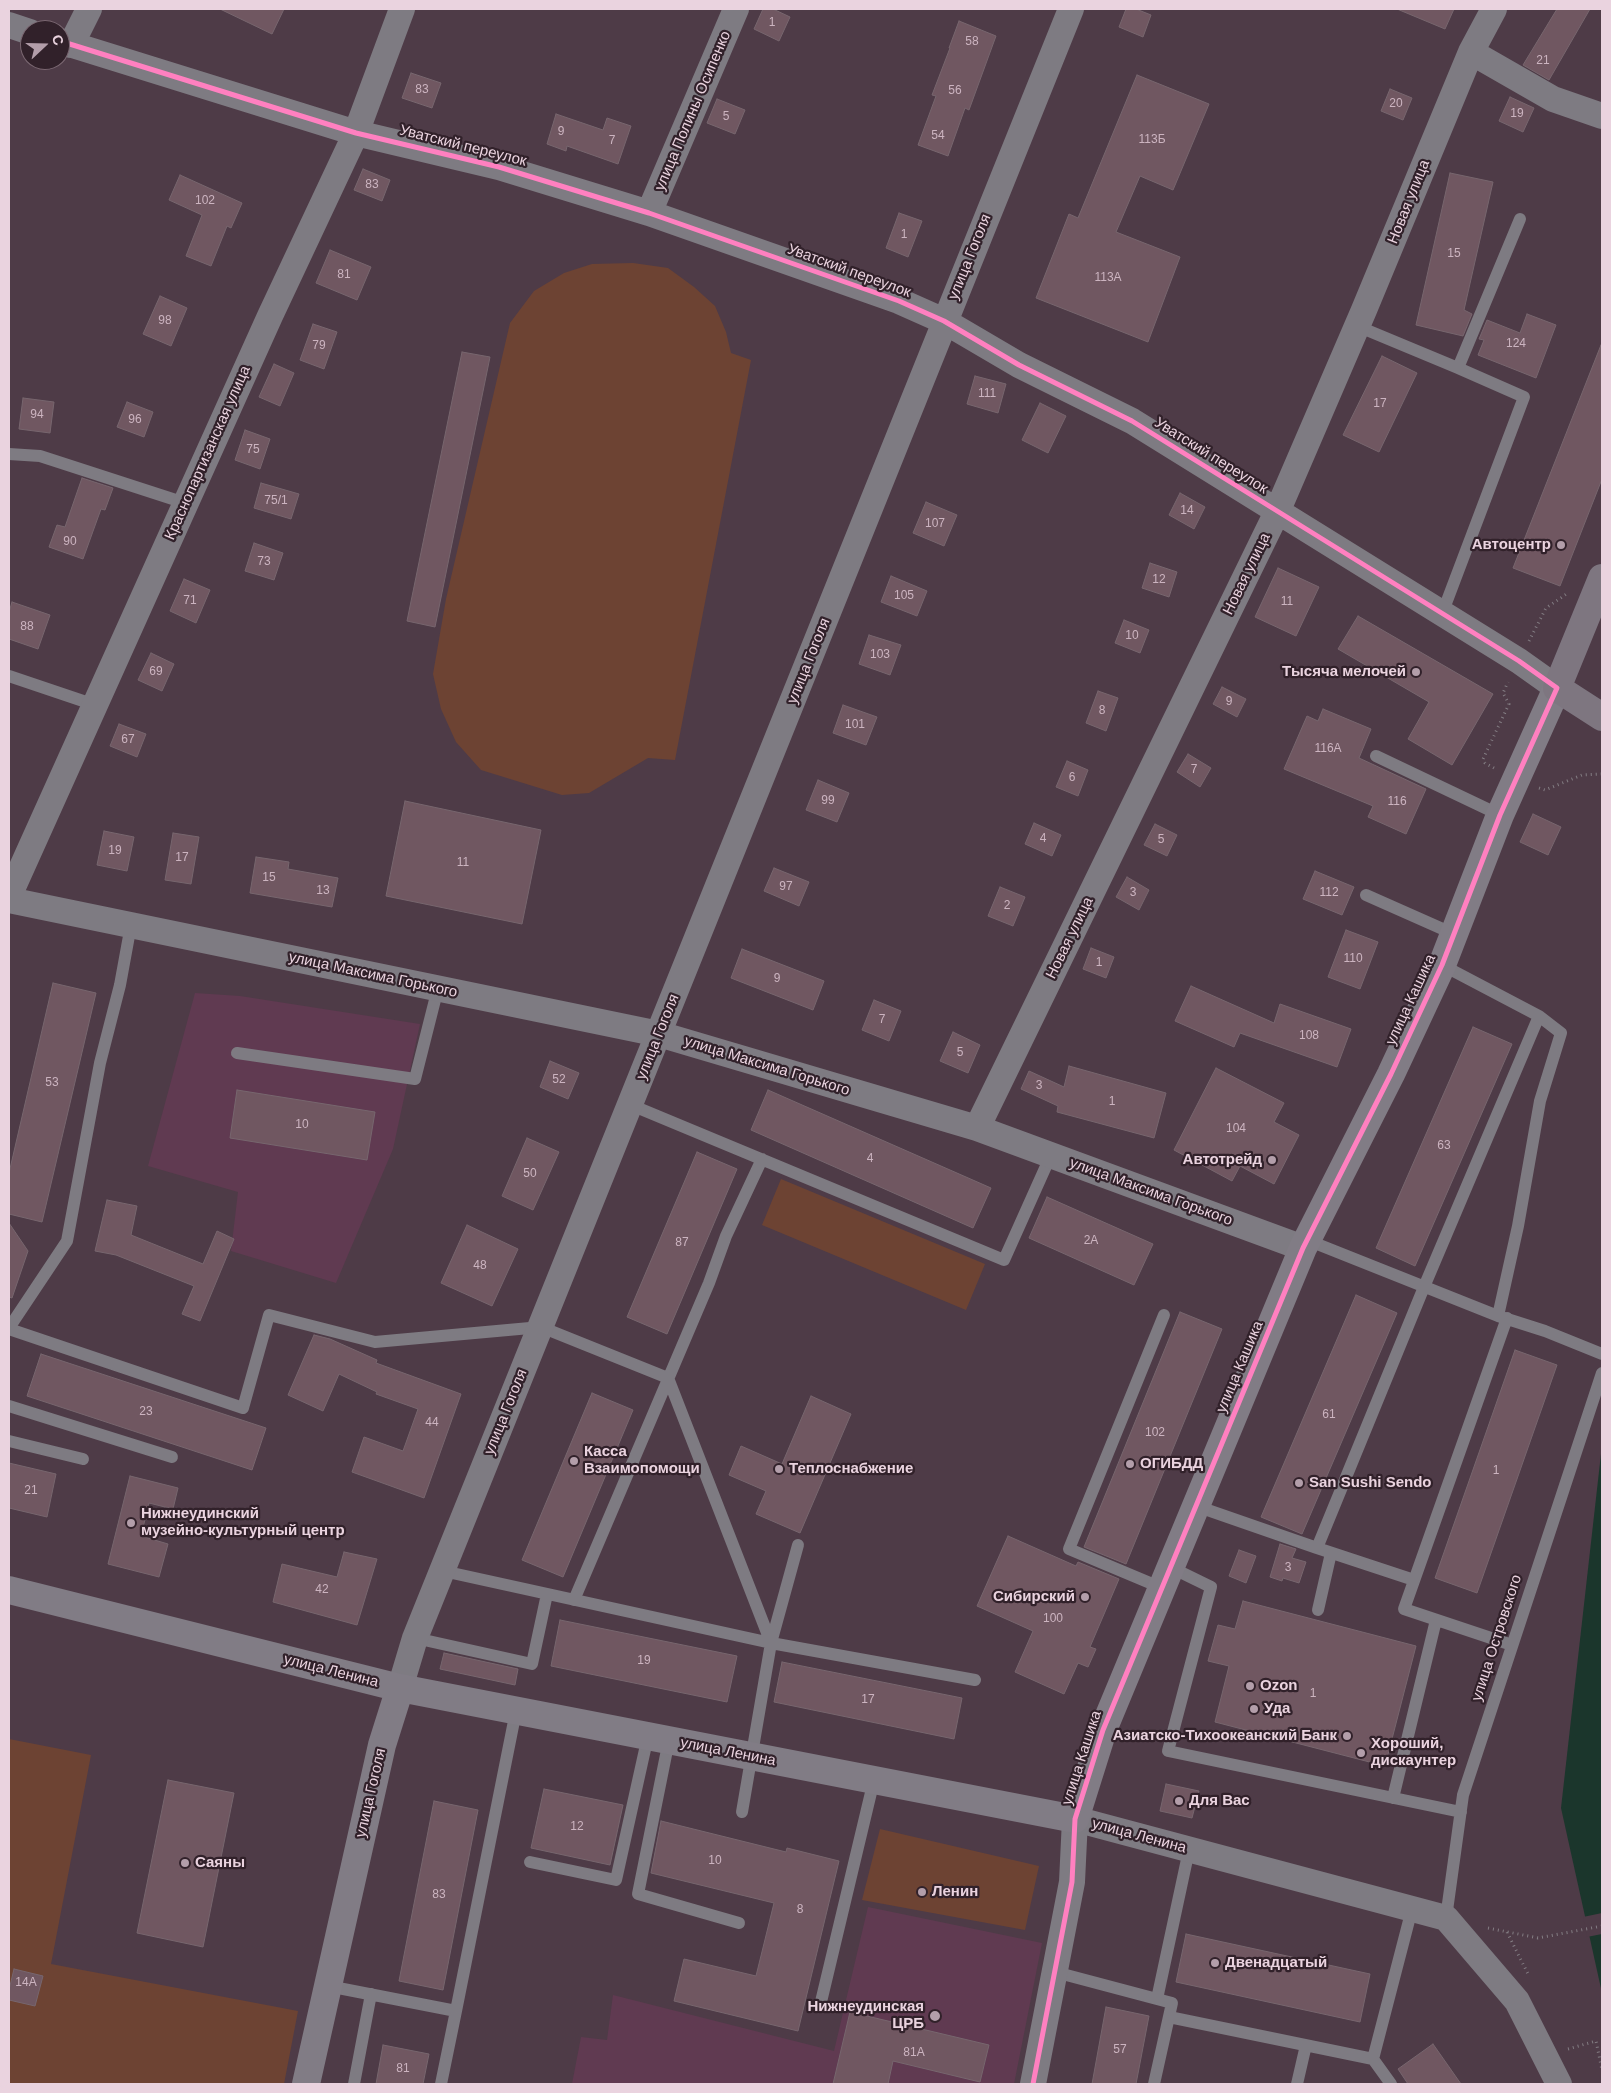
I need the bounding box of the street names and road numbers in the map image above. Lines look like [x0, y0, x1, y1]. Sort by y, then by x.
street label: улица Полины Осипенко [651, 28, 735, 194]
street label: Уватский переулок [398, 122, 528, 170]
street label: Новая улица [1384, 157, 1434, 247]
street label: улица Гоголя [945, 211, 995, 303]
street label: Уватский переулок [785, 240, 913, 302]
street label: Краснопартизанская улица [161, 363, 255, 543]
street label: Уватский переулок [1151, 414, 1271, 498]
street label: Новая улица [1219, 530, 1275, 618]
street label: улица Гоголя [784, 615, 834, 707]
street label: Новая улица [1042, 894, 1098, 982]
street label: улица Максима Горького [287, 948, 459, 1002]
street label: улица Кашика [1382, 952, 1440, 1048]
street label: улица Гоголя [633, 991, 683, 1083]
street label: улица Максима Горького [682, 1032, 852, 1100]
street label: улица Максима Горького [1067, 1154, 1235, 1230]
street label: улица Кашика [1213, 1318, 1267, 1416]
street label: улица Гоголя [481, 1366, 531, 1458]
street label: улица Островского [1468, 1572, 1526, 1704]
street label: улица Ленина [282, 1651, 380, 1691]
street label: улица Кашика [1058, 1709, 1106, 1807]
street label: улица Ленина [679, 1734, 777, 1770]
street label: улица Гоголя [352, 1747, 390, 1839]
street label: улица Ленина [1090, 1815, 1188, 1857]

